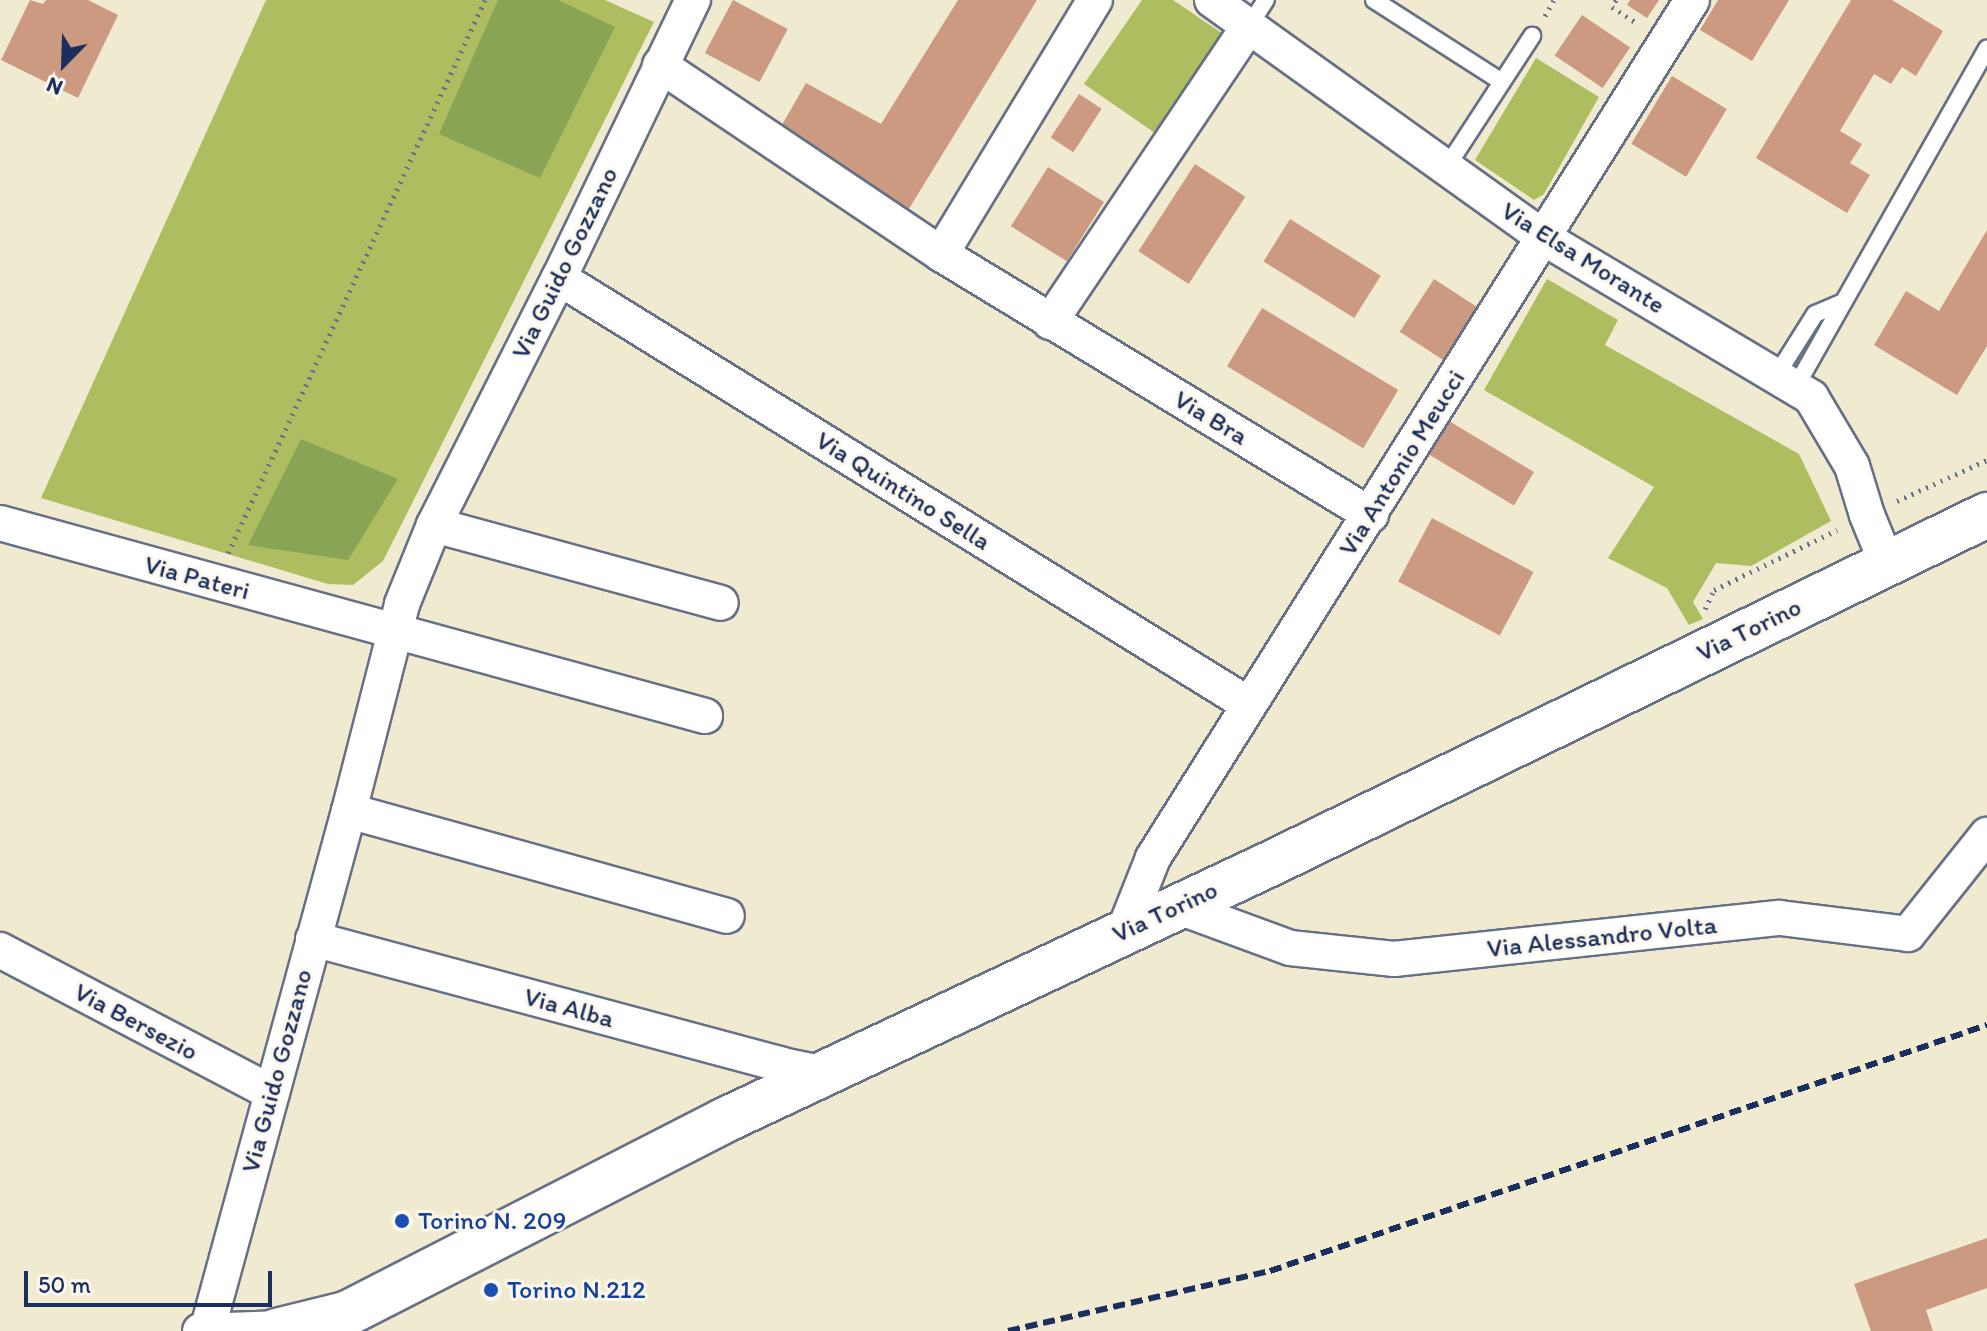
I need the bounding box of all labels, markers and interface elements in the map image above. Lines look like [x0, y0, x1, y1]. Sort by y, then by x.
north arrow [24, 24, 104, 104]
text: N [42, 71, 67, 102]
street label: Via Guido Gozzano [505, 162, 625, 364]
street label: Via Elsa Morante [1496, 195, 1670, 321]
street label: Via Antonio Meucci [1332, 364, 1472, 562]
street label: Via Bra [1168, 384, 1254, 452]
street label: Via Quintino Sella [810, 425, 996, 557]
street label: Via Pateri [141, 549, 253, 607]
street label: Via Torino [1693, 592, 1805, 668]
street label: Via Torino [1109, 875, 1221, 949]
street label: Via Alessandro Volta [1487, 910, 1717, 964]
street label: Via Guido Gozzano [235, 966, 319, 1176]
street label: Via Bersezio [69, 976, 203, 1068]
street label: Via Alba [521, 981, 617, 1035]
place label: Torino N. 209 [418, 1205, 566, 1237]
marker: Torino N. 209 [393, 1212, 411, 1230]
scale bar [28, 1255, 276, 1305]
text: 50 m [38, 1270, 91, 1299]
place label: Torino N.212 [507, 1274, 646, 1306]
marker: Torino N.212 [482, 1281, 500, 1299]

